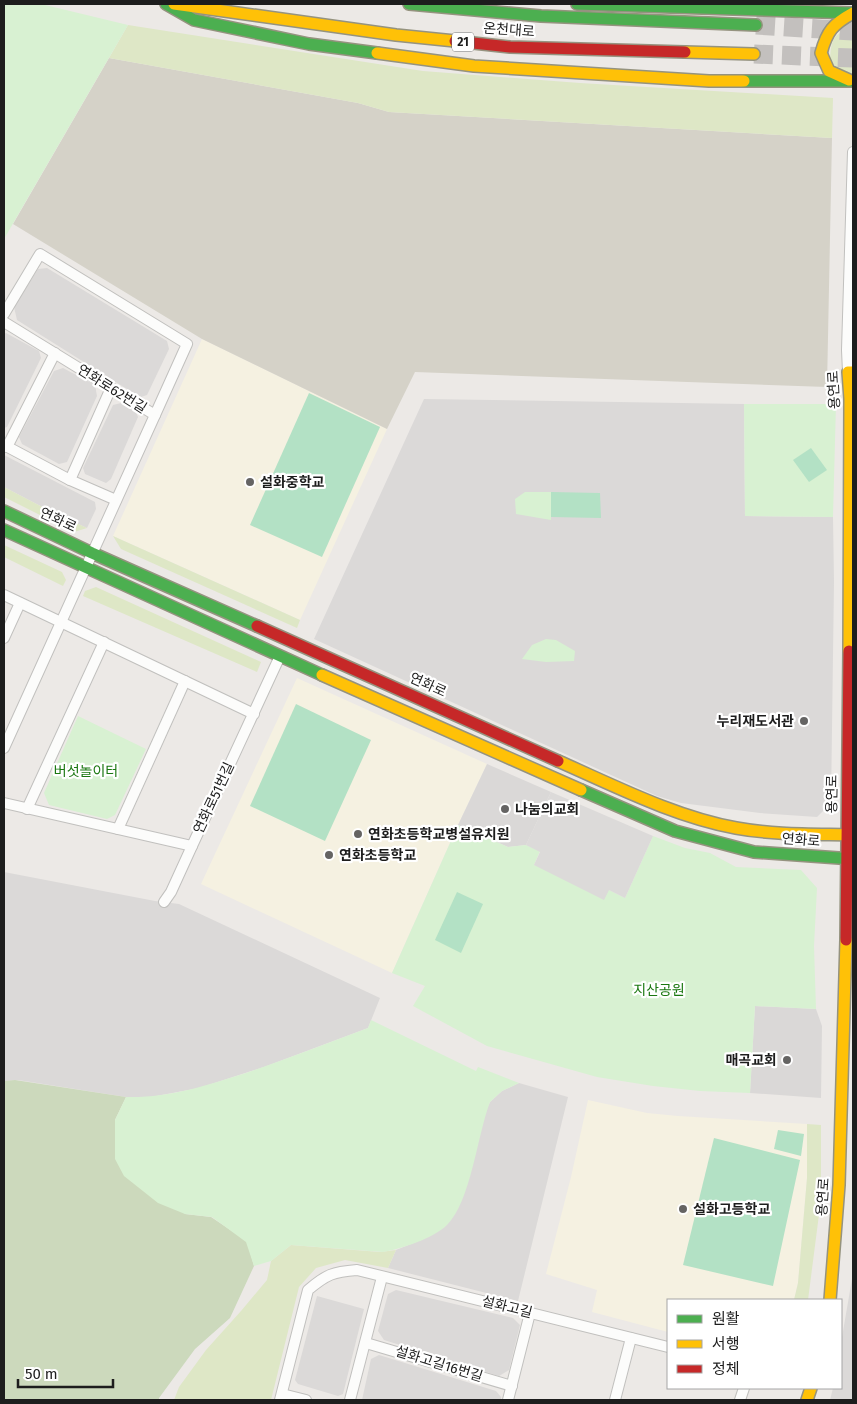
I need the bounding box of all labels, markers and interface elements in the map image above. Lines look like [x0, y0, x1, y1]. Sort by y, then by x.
street label: 온천대로 [483, 20, 535, 40]
road number: 21 [452, 32, 474, 52]
street label: 연화로62번길 [74, 361, 150, 417]
street label: 용연로 [824, 370, 843, 410]
place label: 설화중학교 [260, 474, 325, 491]
marker: 설화중학교 [244, 476, 256, 488]
street label: 연화로 [37, 504, 79, 536]
street label: 연화로 [407, 669, 449, 701]
place label: 누리재도서관 [717, 713, 794, 730]
marker: 누리재도서관 [798, 715, 810, 727]
street label: 연화로51번길 [190, 760, 238, 836]
park label: 버섯놀이터 [54, 763, 118, 780]
street label: 용연로 [823, 774, 841, 813]
place label: 나눔의교회 [515, 801, 579, 818]
marker: 나눔의교회 [499, 803, 511, 815]
place label: 연화초등학교병설유치원 [368, 826, 510, 843]
marker: 연화초등학교병설유치원 [352, 828, 364, 840]
street label: 연화로 [781, 830, 821, 850]
place label: 연화초등학교 [339, 847, 416, 864]
marker: 연화초등학교 [323, 849, 335, 861]
park label: 지산공원 [633, 982, 685, 999]
place label: 매곡교회 [725, 1052, 777, 1069]
marker: 매곡교회 [781, 1054, 793, 1066]
street label: 용연로 [813, 1177, 833, 1217]
place label: 설화고등학교 [693, 1201, 770, 1218]
marker: 설화고등학교 [677, 1203, 689, 1215]
street label: 설화고길 [480, 1293, 534, 1321]
legend [667, 1299, 842, 1389]
text: 원활 [712, 1310, 740, 1328]
text: 서행 [712, 1335, 740, 1353]
street label: 설화고길16번길 [393, 1343, 485, 1385]
scale bar [18, 1356, 112, 1388]
text: 정체 [712, 1360, 740, 1378]
text: 50 m [25, 1365, 58, 1383]

